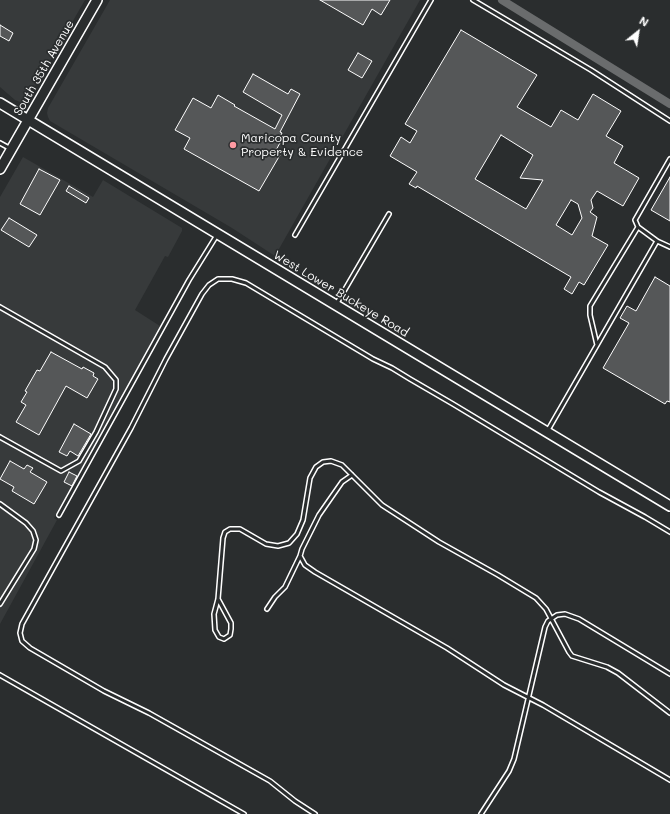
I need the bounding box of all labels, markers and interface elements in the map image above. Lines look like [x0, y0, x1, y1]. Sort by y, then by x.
north arrow [618, 12, 658, 52]
text: N [637, 13, 652, 30]
street label: South 35th Avenue [11, 18, 77, 118]
place label: Maricopa County Property & Evidence [241, 131, 363, 159]
marker: Maricopa County Property & Evidence [228, 140, 238, 150]
street label: West Lower Buckeye Road [271, 248, 411, 340]

